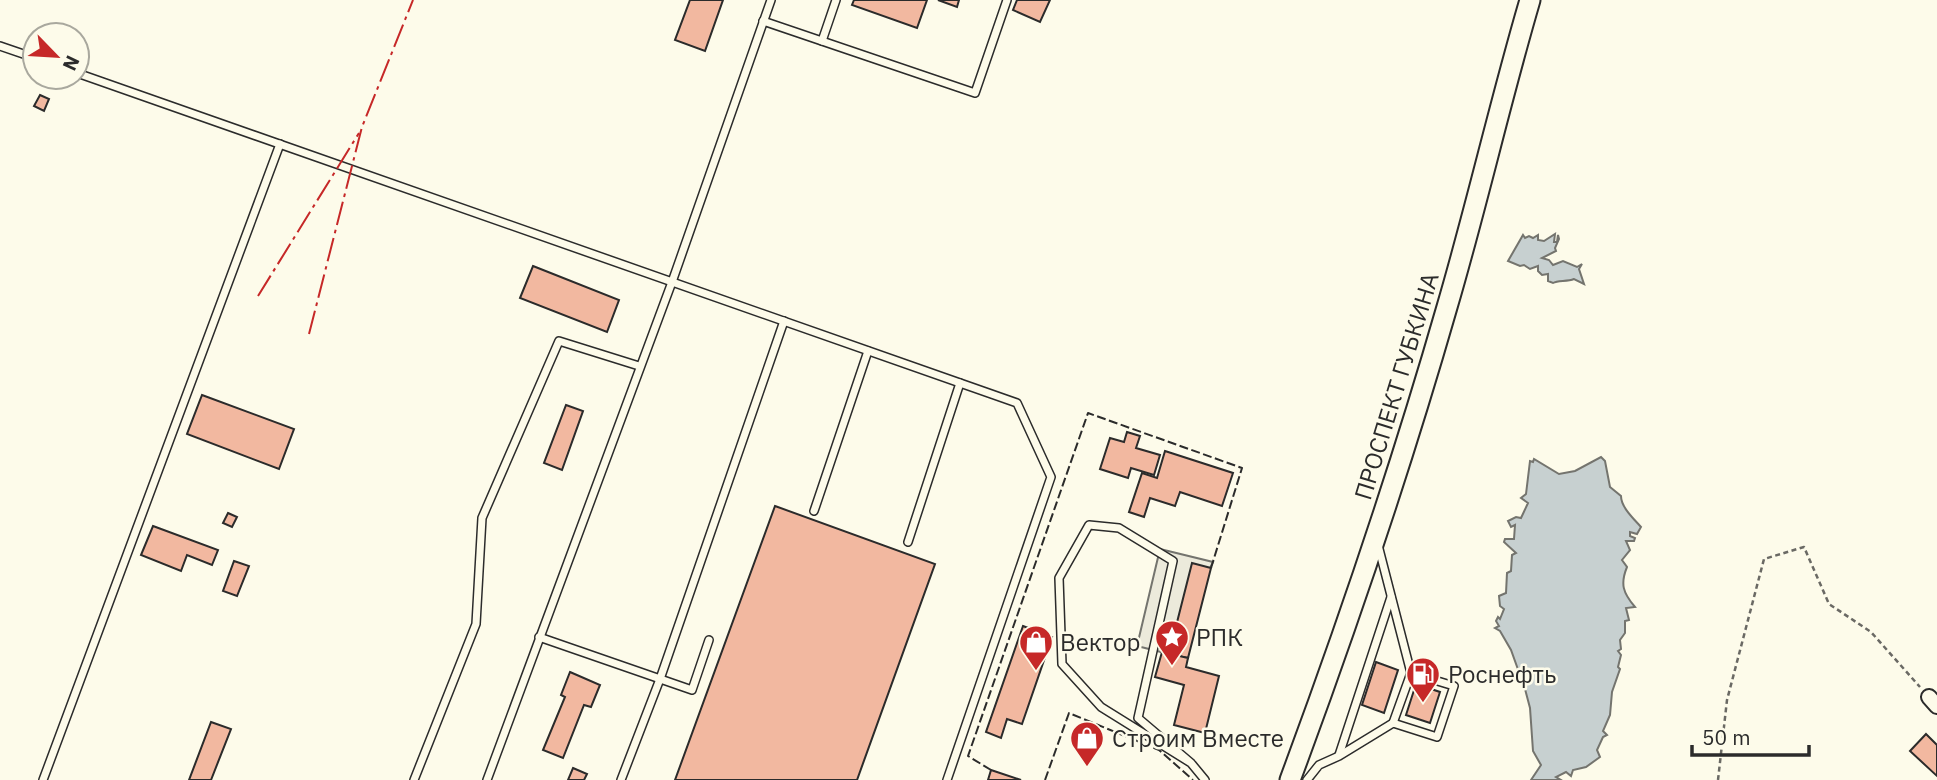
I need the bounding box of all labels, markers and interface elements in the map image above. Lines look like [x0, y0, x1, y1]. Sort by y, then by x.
north arrow [21, 21, 91, 91]
text: N [58, 52, 85, 74]
street label: ПРОСПЕКТ ГУБКИНА [1346, 269, 1446, 503]
place icon: РПК [1153, 618, 1191, 667]
place label: РПК [1196, 621, 1243, 653]
shop icon: Вектор [1017, 623, 1055, 672]
place label: Вектор [1060, 626, 1140, 658]
fuel station icon: Роснефть [1404, 655, 1442, 704]
place label: Роснефть [1448, 658, 1556, 690]
scale bar [1692, 714, 1809, 758]
shop icon: Строим Вместе [1068, 719, 1106, 768]
place label: Строим Вместе [1112, 722, 1284, 754]
text: 50 m [1702, 723, 1751, 751]

